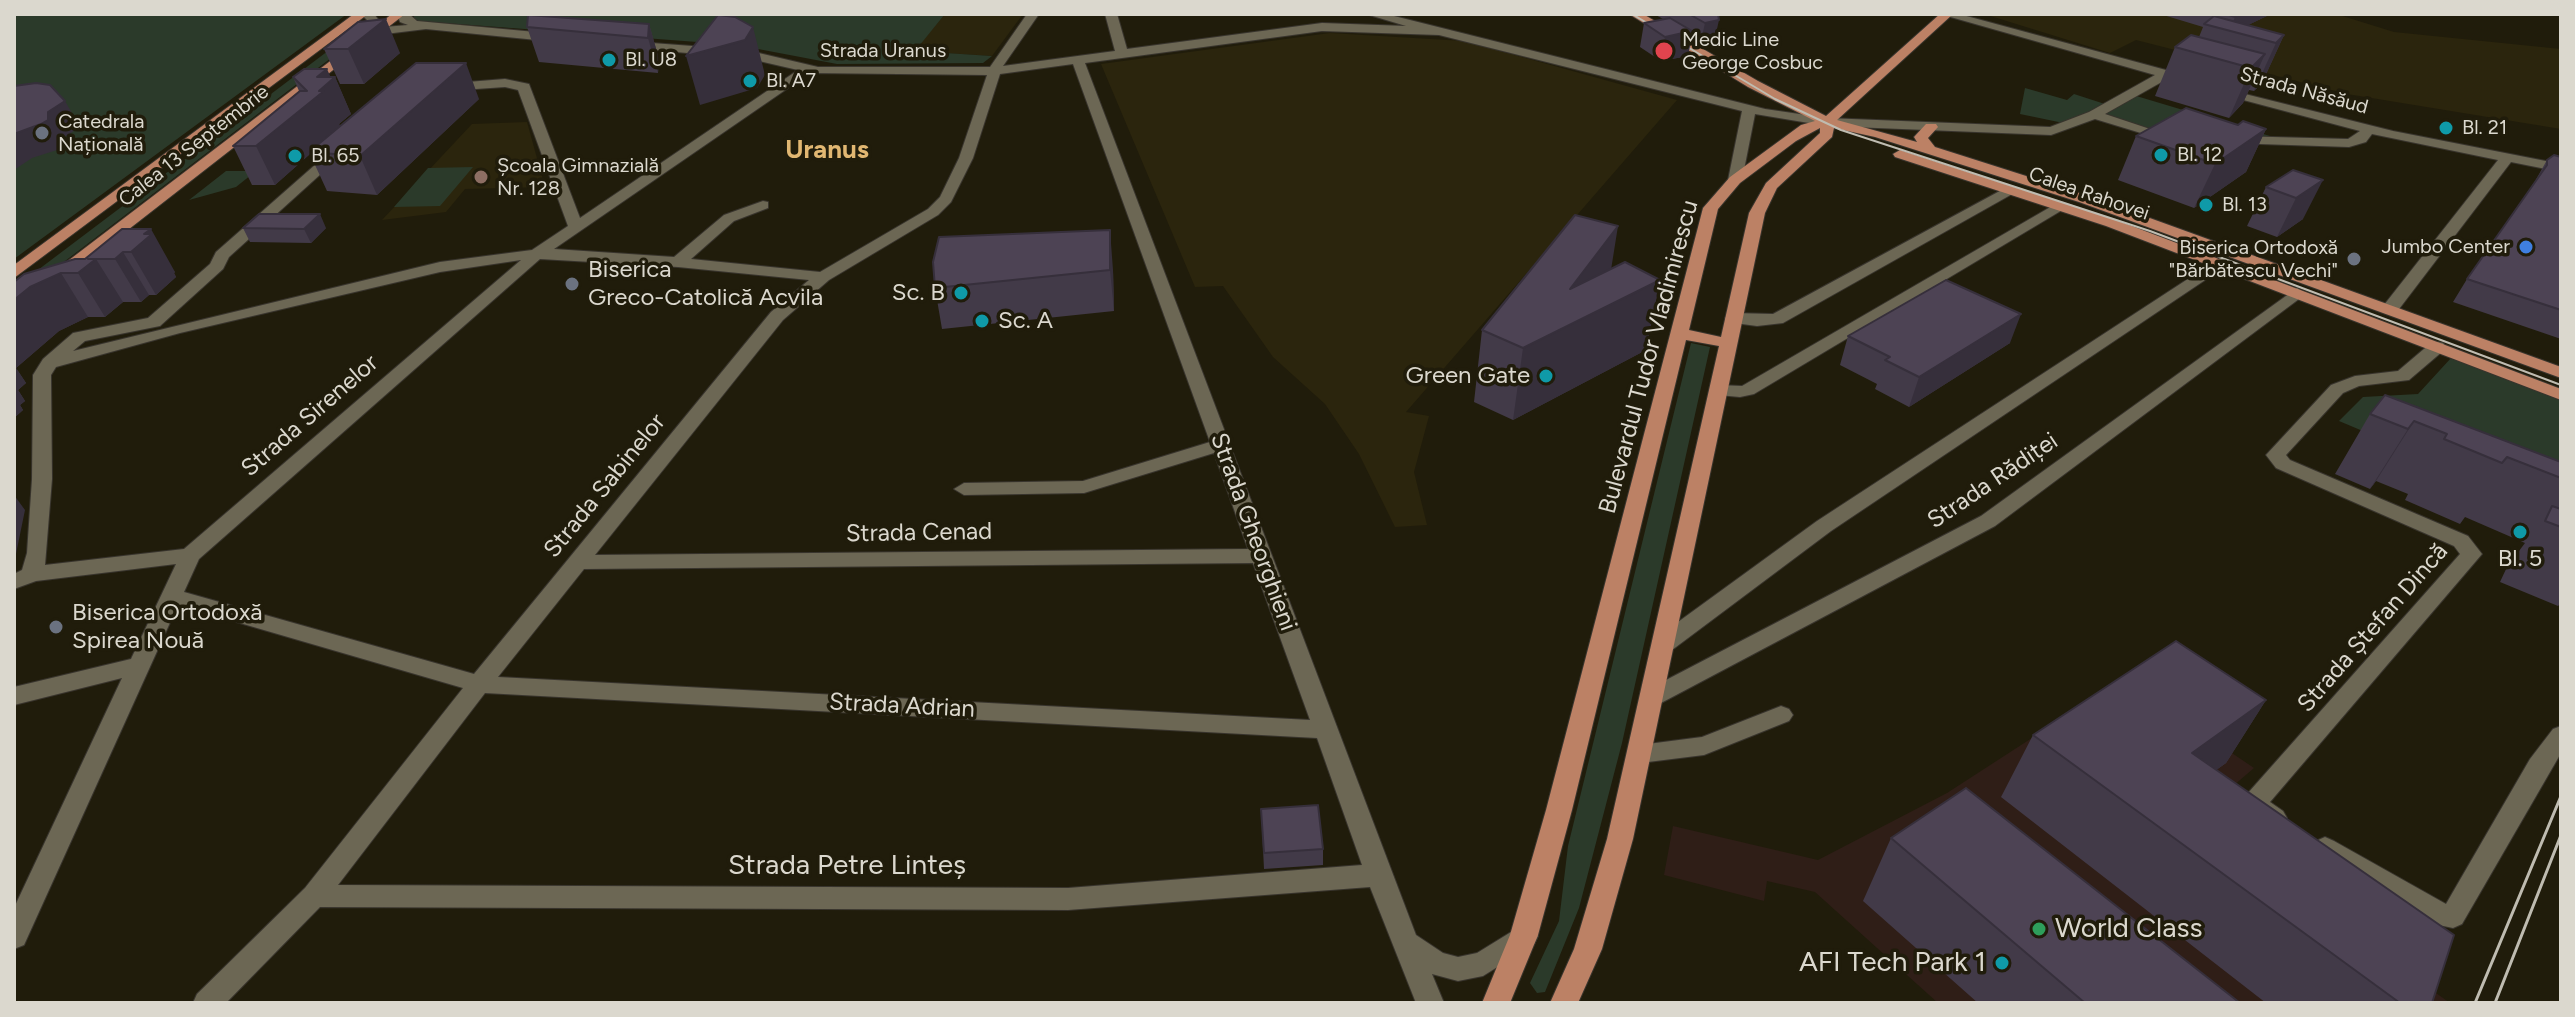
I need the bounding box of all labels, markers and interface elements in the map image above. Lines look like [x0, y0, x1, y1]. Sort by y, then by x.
place label: Medic Line George Cosbuc [1682, 28, 1823, 75]
street label: Strada Uranus [820, 39, 946, 63]
marker: Medic Line George Cosbuc [1653, 40, 1675, 62]
place label: Bl. U8 [625, 48, 677, 72]
marker: Bl. U8 [600, 51, 618, 69]
street label: Strada Năsăud [2237, 62, 2371, 120]
place label: Bl. A7 [766, 69, 816, 93]
marker: Bl. A7 [741, 72, 759, 90]
street label: Calea 13 Septembrie [114, 80, 274, 212]
place label: Catedrala Națională [58, 110, 144, 157]
place label: Bl. 21 [2462, 116, 2507, 140]
marker: Bl. 21 [2437, 119, 2455, 137]
marker: Catedrala Națională [33, 124, 51, 142]
district label: Uranus [785, 134, 869, 166]
place label: Bl. 12 [2177, 143, 2222, 167]
place label: Bl. 65 [311, 144, 360, 168]
marker: Bl. 12 [2152, 146, 2170, 164]
marker: Bl. 65 [286, 147, 304, 165]
place label: Școala Gimnazială Nr. 128 [497, 154, 659, 201]
street label: Calea Rahovei [2026, 162, 2152, 226]
marker: Școala Gimnazială Nr. 128 [472, 168, 490, 186]
place label: Bl. 13 [2222, 193, 2267, 217]
marker: Bl. 13 [2197, 196, 2215, 214]
street label: Bulevardul Tudor Vladimirescu [1593, 197, 1705, 517]
place label: Jumbo Center [2382, 235, 2510, 259]
place label: Biserica Ortodoxă "Bărbătescu Vechi" [2169, 236, 2338, 283]
marker: Jumbo Center [2517, 238, 2535, 256]
marker: Biserica Ortodoxă "Bărbătescu Vechi" [2345, 250, 2363, 268]
place label: Biserica Greco-Catolică Acvila [588, 256, 823, 312]
marker: Biserica Greco-Catolică Acvila [563, 275, 581, 293]
place label: Sc. B [892, 279, 945, 307]
marker: Sc. B [952, 284, 970, 302]
place label: Sc. A [998, 307, 1053, 335]
marker: Sc. A [973, 312, 991, 330]
street label: Strada Sirenelor [236, 349, 384, 483]
place label: Green Gate [1406, 362, 1530, 390]
marker: Green Gate [1537, 367, 1555, 385]
street label: Strada Sabinelor [538, 408, 672, 564]
street label: Strada Rădiței [1922, 427, 2064, 535]
street label: Strada Gheorghieni [1204, 429, 1302, 635]
street label: Strada Cenad [846, 517, 992, 549]
marker: Bl. 5 [2511, 523, 2529, 541]
street label: Strada Ștefan Dincă [2292, 538, 2454, 718]
place label: Bl. 5 [2498, 545, 2542, 573]
place label: Biserica Ortodoxă Spirea Nouă [72, 599, 262, 655]
marker: Biserica Ortodoxă Spirea Nouă [47, 618, 65, 636]
street label: Strada Adrian [828, 688, 976, 724]
street label: Strada Petre Linteș [728, 849, 966, 883]
place label: World Class [2055, 912, 2203, 946]
marker: World Class [2030, 920, 2048, 938]
place label: AFI Tech Park 1 [1799, 946, 1986, 980]
marker: AFI Tech Park 1 [1993, 954, 2011, 972]

